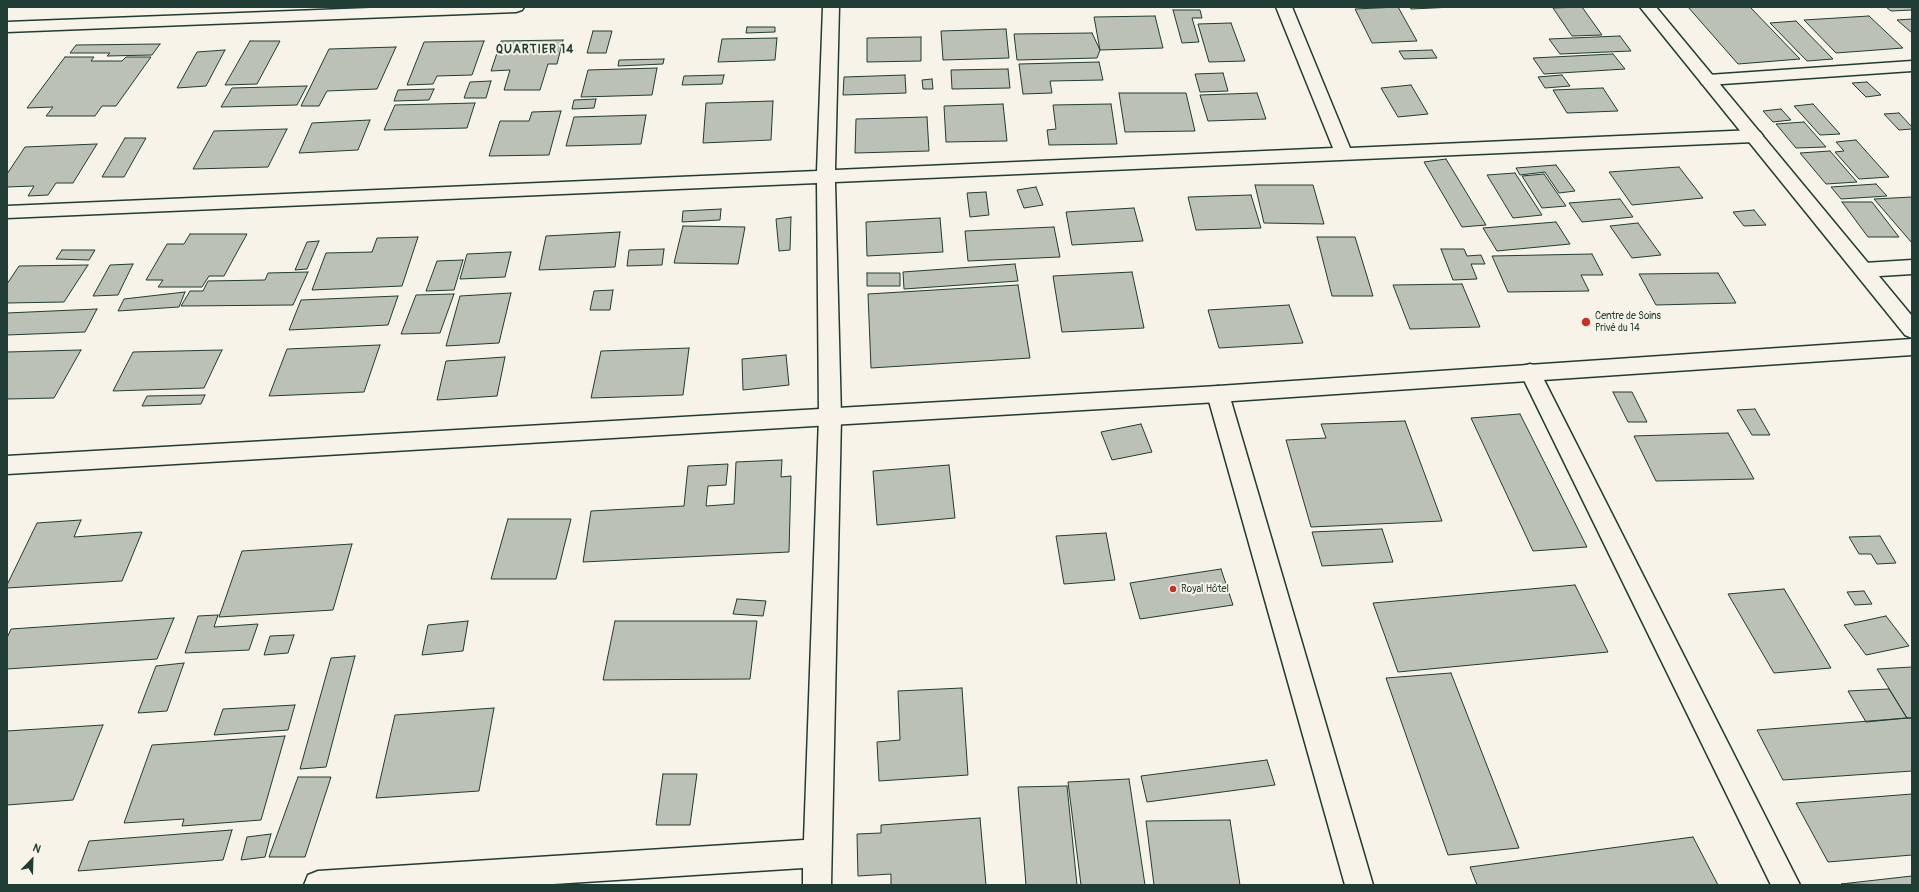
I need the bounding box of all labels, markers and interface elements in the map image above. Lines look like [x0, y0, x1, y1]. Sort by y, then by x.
district label: QUARTIER 14 [496, 43, 574, 57]
place label: Centre de Soins Privé du 14 [1595, 310, 1661, 334]
marker: Centre de Soins Privé du 14 [1580, 316, 1592, 328]
place label: Royal Hôtel [1181, 583, 1229, 595]
marker: Royal Hôtel [1168, 584, 1178, 594]
north arrow [12, 840, 52, 880]
text: N [31, 841, 43, 856]

